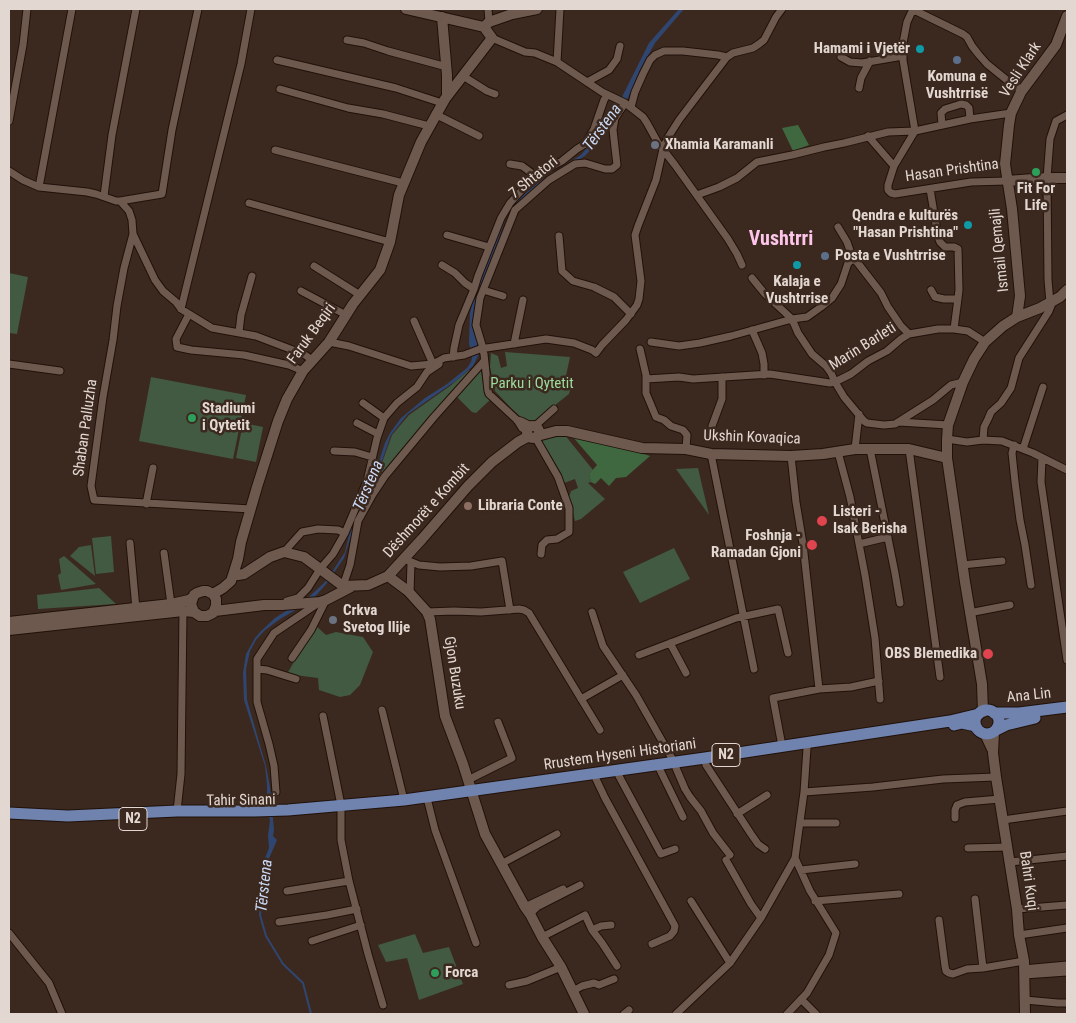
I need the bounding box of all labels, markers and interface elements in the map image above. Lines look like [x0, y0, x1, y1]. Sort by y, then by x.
street label: Vesli Klark [996, 39, 1046, 101]
place label: Hamami i Vjetër [814, 40, 910, 58]
marker: Hamami i Vjetër [914, 43, 926, 55]
marker: Komuna e Vushtrrisë [951, 54, 963, 66]
place label: Komuna e Vushtrrisë [926, 68, 988, 103]
water label: Tërstena [580, 101, 626, 155]
place label: Xhamia Karamanli [665, 136, 774, 154]
marker: Xhamia Karamanli [649, 139, 661, 151]
street label: 7 Shtatori [506, 153, 562, 203]
street label: Hasan Prishtina [904, 156, 1000, 186]
marker: Fit For Life [1030, 166, 1042, 178]
place label: Fit For Life [1017, 180, 1055, 215]
place label: Qendra e kulturës "Hasan Prishtina" [852, 207, 958, 242]
street label: Ismail Qemajli [987, 207, 1013, 293]
marker: Qendra e kulturës "Hasan Prishtina" [962, 219, 974, 231]
district label: Vushtrri [749, 228, 813, 252]
place label: Posta e Vushtrrise [835, 247, 946, 265]
marker: Posta e Vushtrrise [819, 250, 831, 262]
marker: Kalaja e Vushtrrise [791, 259, 803, 271]
place label: Kalaja e Vushtrrise [766, 273, 828, 308]
street label: Faruk Beqiri [284, 300, 340, 368]
street label: Marin Barleti [826, 319, 900, 375]
park label: Parku i Qytetit [490, 375, 574, 393]
street label: Shaban Palluzha [70, 378, 102, 478]
place label: Stadiumi i Qytetit [202, 400, 255, 435]
marker: Stadiumi i Qytetit [186, 412, 198, 424]
street label: Ukshin Kovaqica [703, 427, 801, 449]
water label: Tërstena [350, 458, 388, 514]
street label: Dëshmorët e Kombit [380, 460, 474, 562]
place label: Libraria Conte [478, 497, 563, 515]
marker: Libraria Conte [462, 500, 474, 512]
place label: Listeri - Isak Berisha [833, 503, 907, 538]
marker: Listeri - Isak Berisha [815, 514, 829, 528]
place label: Foshnja - Ramadan Gjoni [711, 527, 801, 562]
marker: Foshnja - Ramadan Gjoni [805, 538, 819, 552]
place label: Crkva Svetog Ilije [343, 602, 410, 637]
marker: Crkva Svetog Ilije [327, 614, 339, 626]
street label: Gjon Buzuku [439, 635, 469, 711]
place label: OBS Blemedika [885, 645, 977, 663]
marker: OBS Blemedika [981, 647, 995, 661]
street label: Ana Lin [1006, 685, 1052, 707]
street label: Rrustem Hyseni Historiani [543, 735, 697, 775]
road number: N2 [712, 744, 740, 766]
street label: Tahir Sinani [206, 791, 276, 811]
road number: N2 [119, 808, 147, 831]
street label: Bahri Kuqi [1015, 850, 1041, 912]
water label: Tërstena [253, 859, 277, 913]
place label: Forca [445, 964, 478, 982]
marker: Forca [429, 967, 441, 979]

